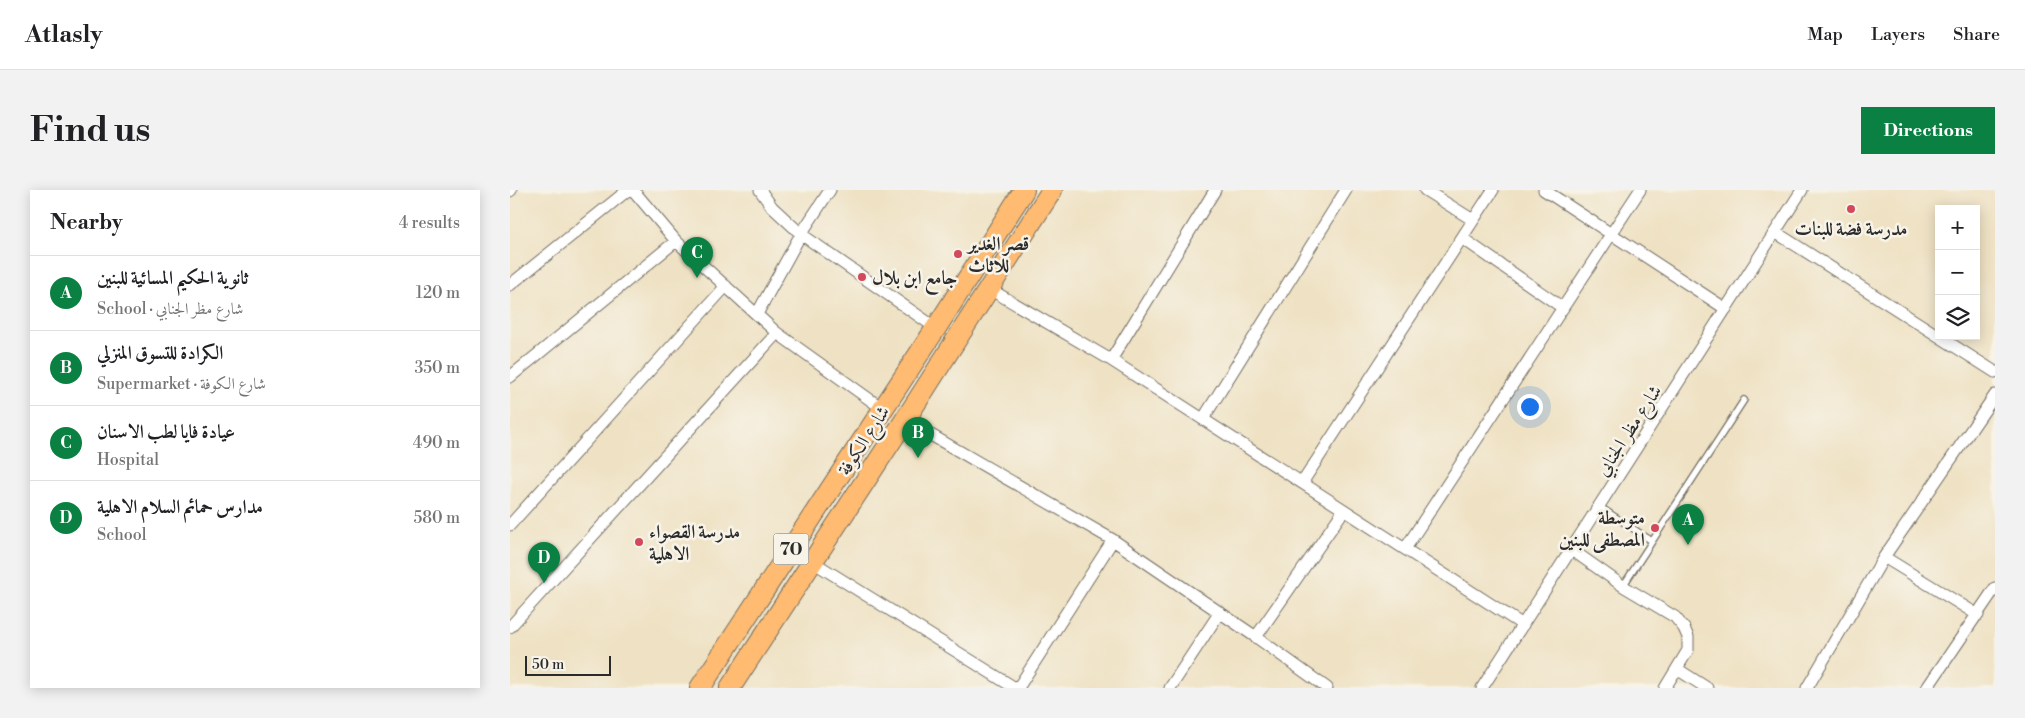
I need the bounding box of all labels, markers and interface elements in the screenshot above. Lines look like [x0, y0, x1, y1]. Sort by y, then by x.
text: Atlasly [25, 20, 102, 50]
text: Map [1808, 23, 1843, 46]
text: Layers [1871, 23, 1925, 46]
text: Share [1953, 23, 2000, 46]
button: Directions [1861, 107, 1995, 154]
text: Find us [30, 109, 150, 152]
marker: مدرسة فضة للبنات [1845, 203, 1857, 215]
map controls [1935, 205, 1980, 340]
button: + [1935, 205, 1980, 250]
text: Nearby [50, 210, 123, 236]
text: 4 results [399, 213, 460, 233]
place label: مدرسة فضة للبنات [1795, 217, 1907, 241]
place label: قصر الغدير للاثاث [966, 232, 1029, 278]
pin: C [681, 237, 713, 278]
marker: قصر الغدير للاثاث [952, 248, 964, 260]
button: − [1935, 250, 1980, 295]
text: ثانوية الحكيم المسائية للبنين [97, 266, 248, 290]
place label: جامع ابن بلال [872, 266, 957, 295]
marker: جامع ابن بلال [856, 271, 868, 283]
text: A [60, 283, 72, 303]
text: 120 m [416, 283, 460, 303]
button: layers [1935, 295, 1980, 340]
text: School · شارع مظر الجنابي [97, 299, 243, 319]
text: الكرادة للتسوق المنزلي [97, 341, 223, 365]
text: B [60, 358, 72, 378]
text: 350 m [414, 358, 460, 378]
text: Supermarket · شارع الكوفة [97, 374, 266, 394]
street label: شارع مظر الجنابي [1590, 380, 1670, 482]
your location [1517, 394, 1543, 420]
street label: شارع الكوفة [832, 401, 898, 482]
pin: B [902, 417, 934, 458]
text: عيادة فايا لطب الاسنان [97, 420, 235, 444]
text: C [60, 433, 72, 453]
text: 490 m [413, 433, 460, 453]
text: Hospital [97, 450, 159, 470]
text: مدارس حمائم السلام الاهلية [97, 495, 263, 519]
pin: A [1672, 504, 1704, 545]
place label: متوسطة المصطفى للبنين [1559, 506, 1645, 554]
text: D [60, 508, 72, 528]
text: 580 m [413, 508, 460, 528]
place label: مدرسة القصواء الاهلية [649, 520, 740, 566]
marker: متوسطة المصطفى للبنين [1649, 522, 1661, 534]
text: School [97, 525, 146, 545]
road number: 70 [774, 534, 808, 564]
marker: مدرسة القصواء الاهلية [633, 536, 645, 548]
pin: D [528, 542, 560, 583]
scale bar [525, 653, 611, 676]
text: 50 m [532, 656, 564, 674]

